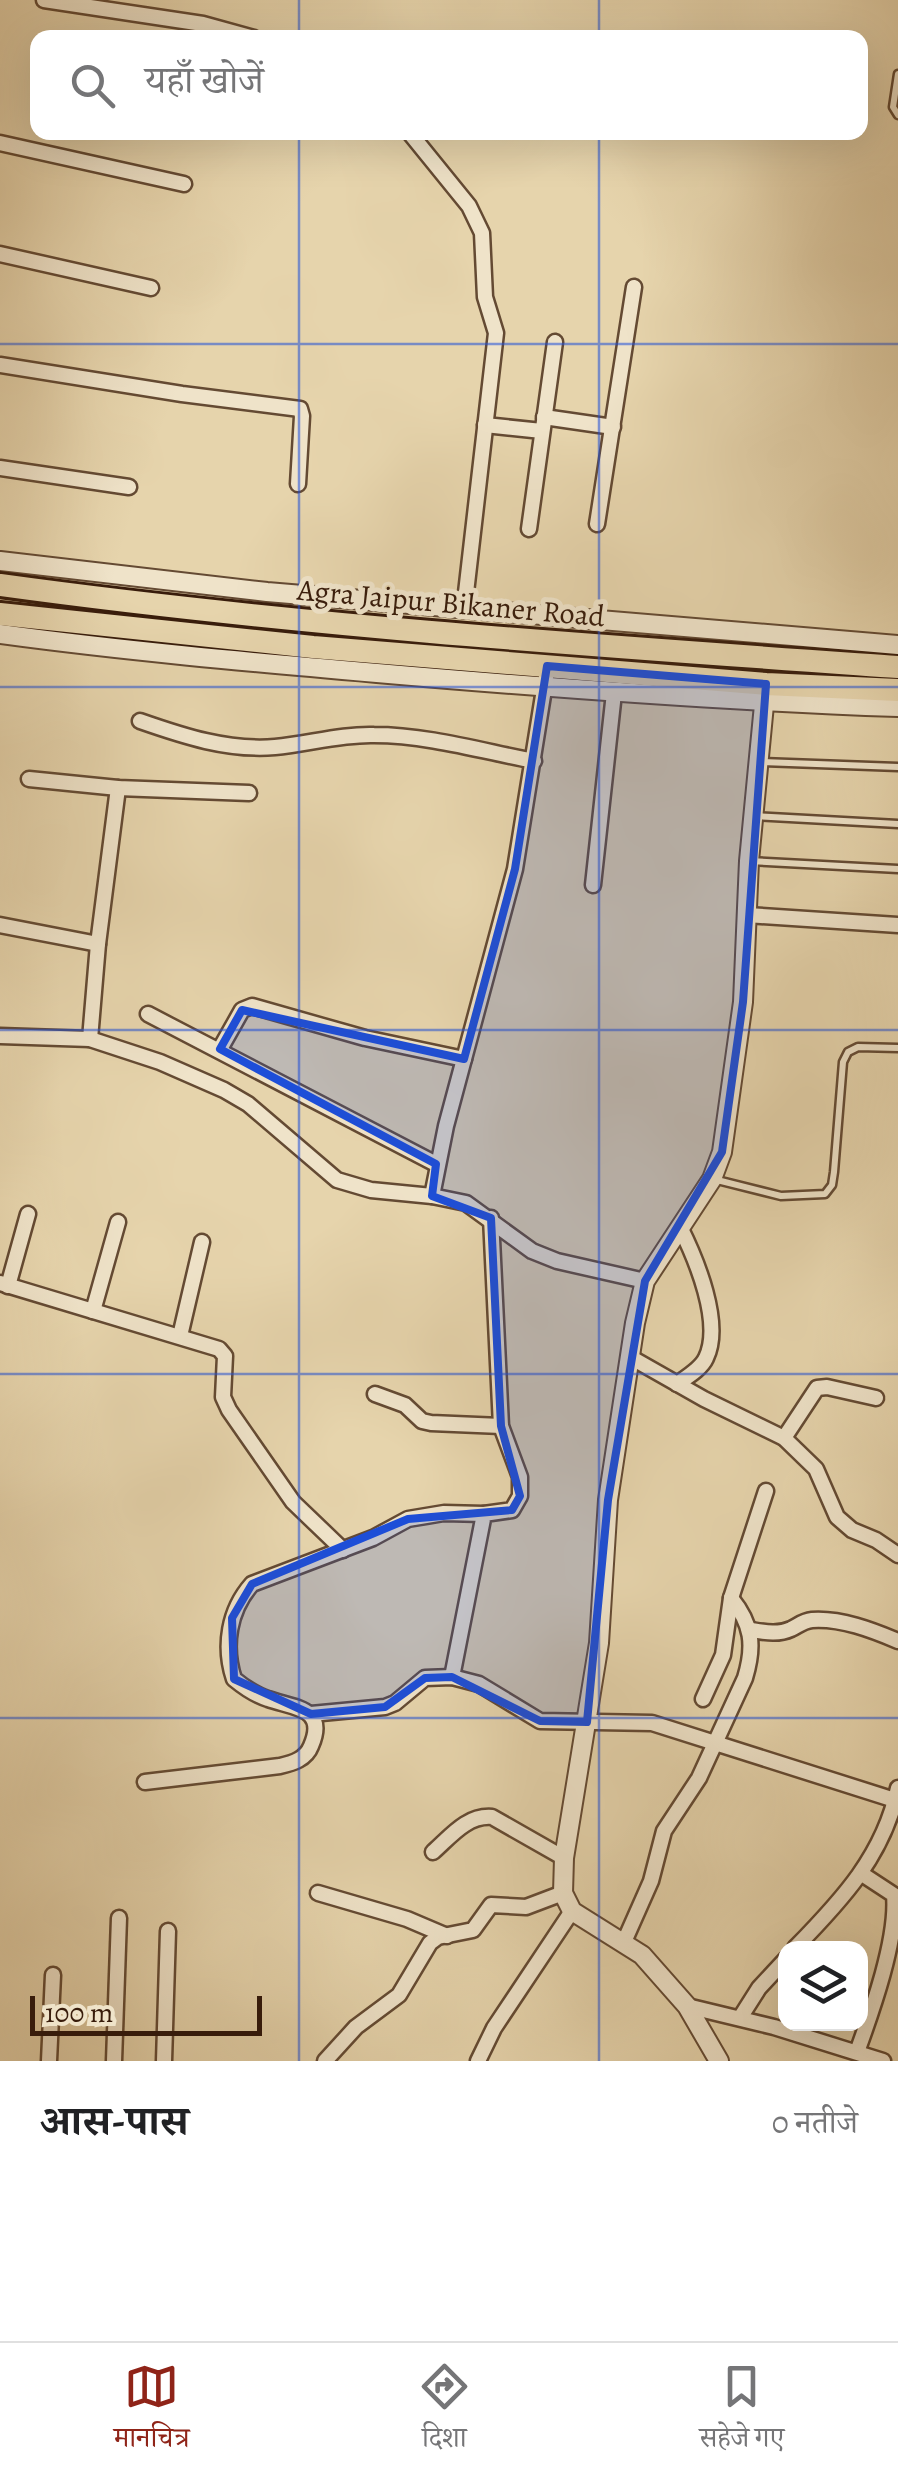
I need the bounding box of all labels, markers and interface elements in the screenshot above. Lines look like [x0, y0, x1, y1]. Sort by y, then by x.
search box [30, 30, 868, 140]
text: यहाँ खोजें [145, 54, 264, 106]
icon: search [65, 58, 120, 113]
street label: Agra Jaipur Bikaner Road [295, 570, 607, 636]
map controls [778, 1941, 868, 2031]
button: layers [778, 1941, 868, 2031]
scale bar [30, 1991, 262, 2036]
text: 100 m [45, 1994, 113, 2032]
text: आस-पास [40, 2092, 189, 2149]
text: 0 नतीजे [772, 2100, 858, 2144]
tab: मानचित्र [114, 2359, 190, 2465]
tab: दिशा [417, 2359, 472, 2465]
tab: सहेजे गए [699, 2359, 784, 2465]

